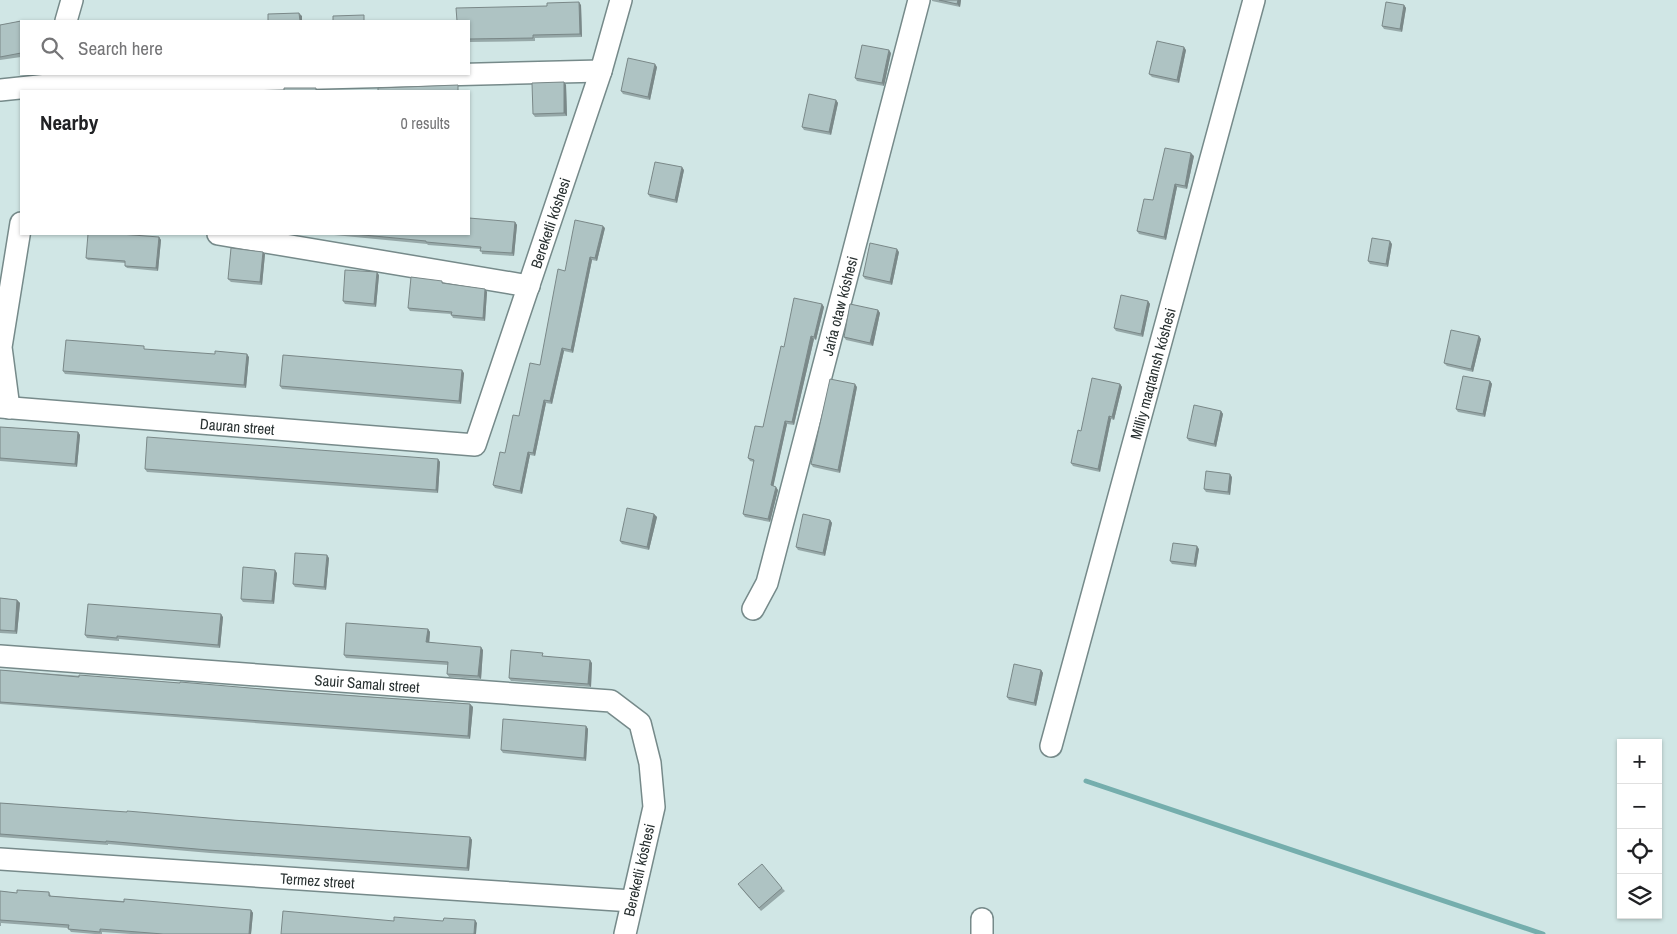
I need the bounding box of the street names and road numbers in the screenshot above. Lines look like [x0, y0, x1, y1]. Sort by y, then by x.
street label: Bereketli kóshesi [525, 175, 575, 271]
street label: Jańa otaw kóshesi [816, 254, 862, 358]
street label: Milliy maqtanısh kóshesi [1124, 305, 1180, 442]
street label: Dauran street [199, 413, 276, 439]
street label: Sauir Samalı street [314, 669, 421, 697]
street label: Bereketli kóshesi [618, 822, 660, 918]
street label: Termez street [279, 867, 356, 893]

